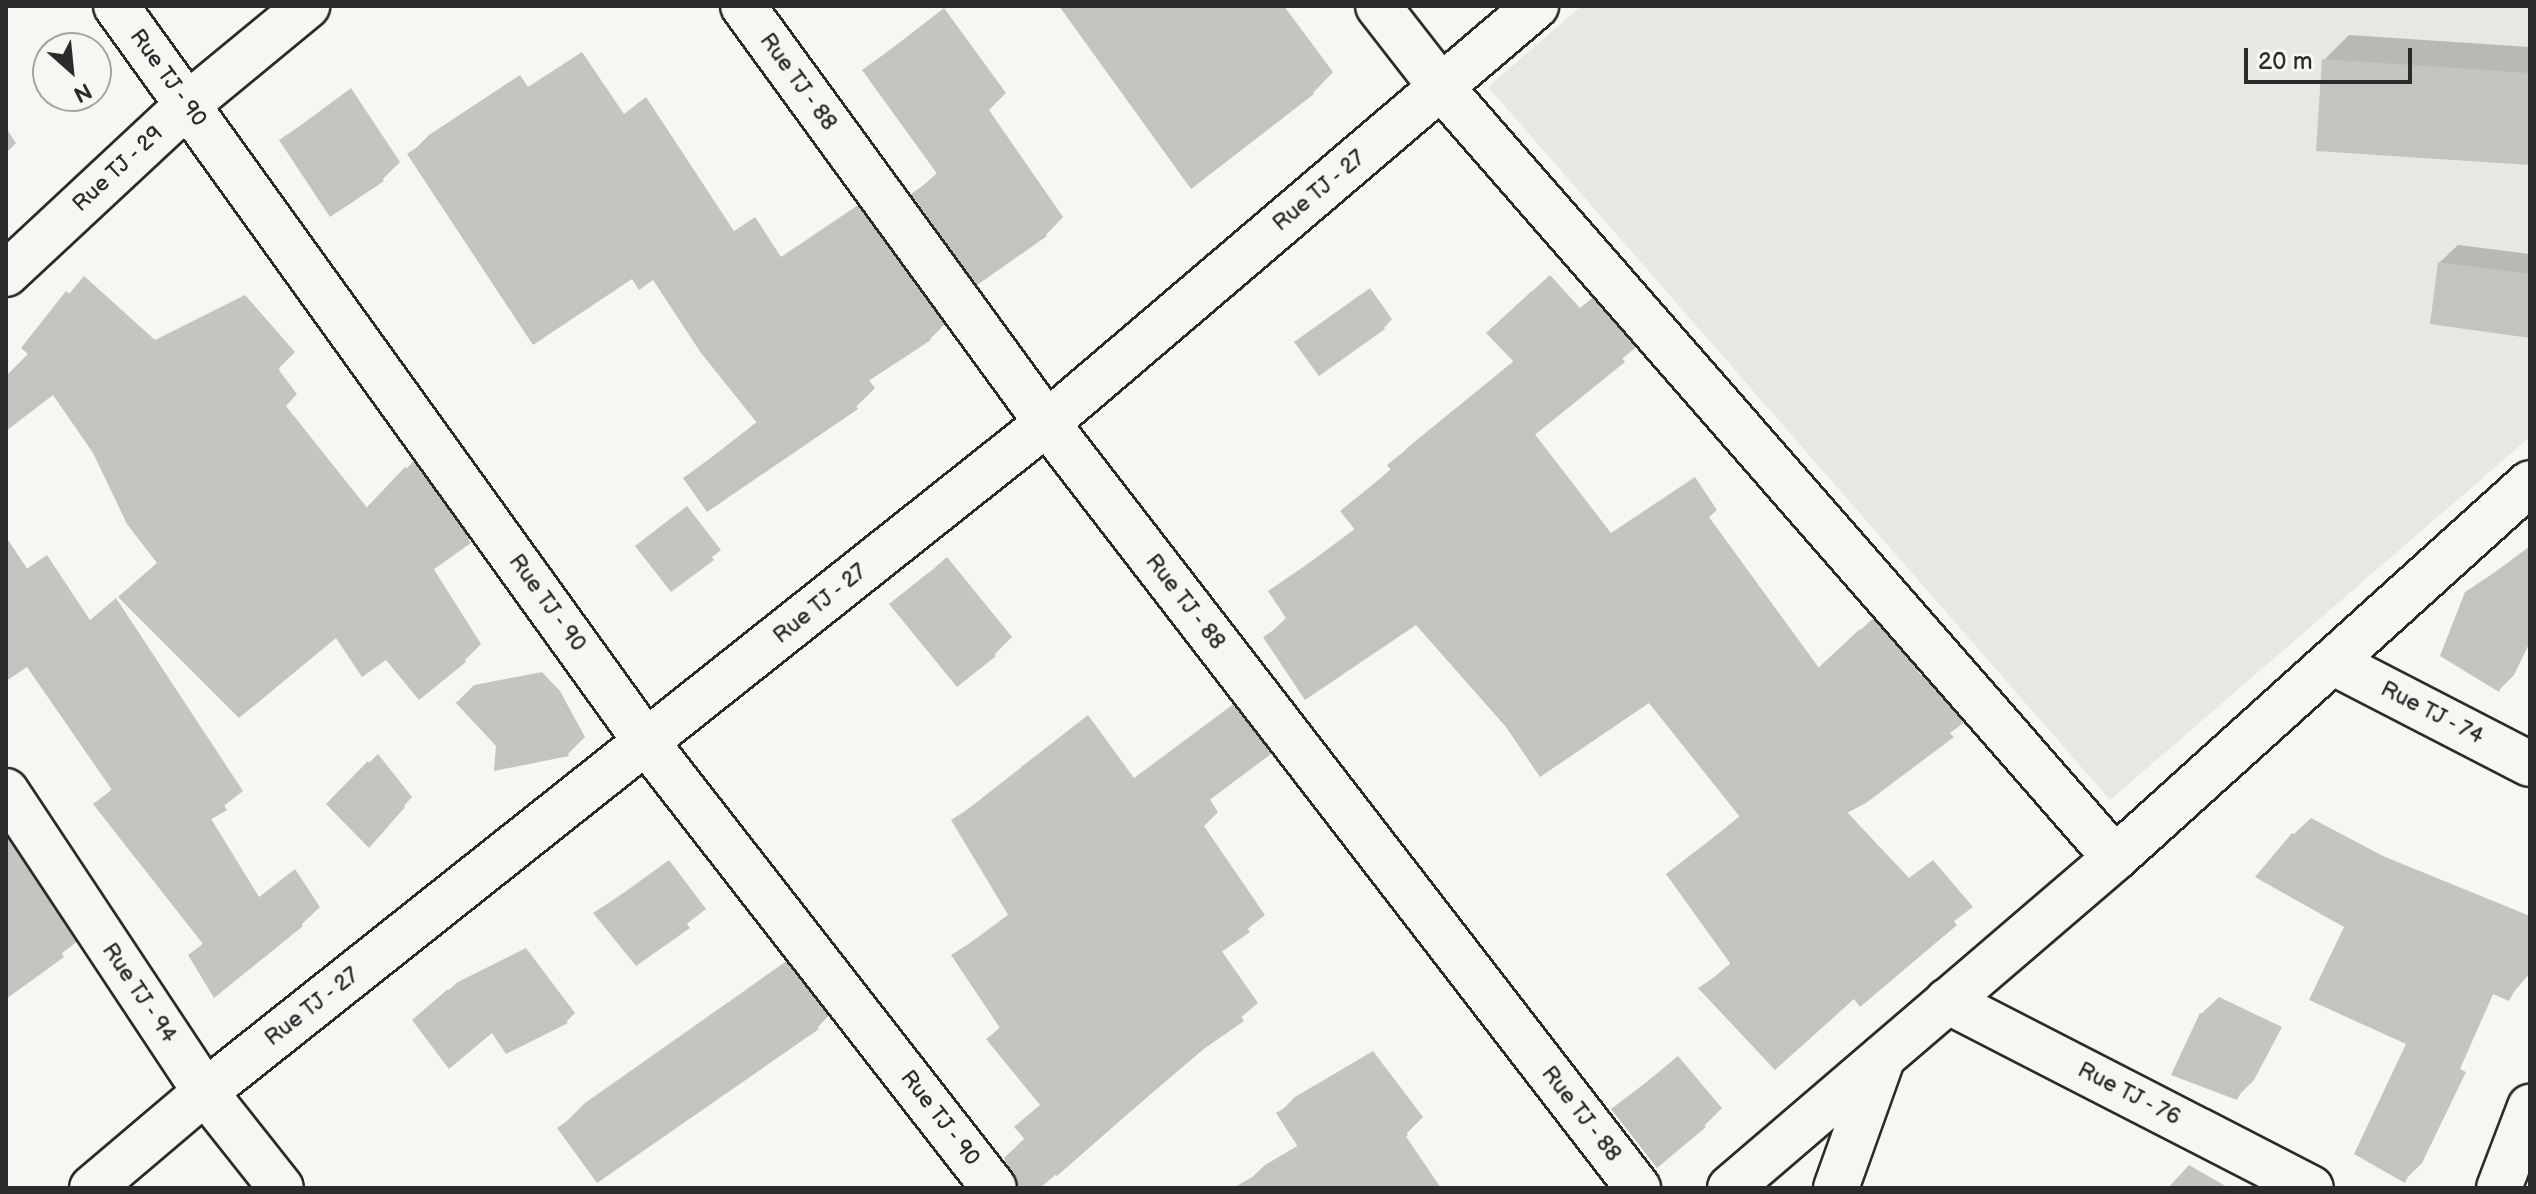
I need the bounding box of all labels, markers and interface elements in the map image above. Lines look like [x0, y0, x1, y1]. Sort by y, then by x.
street label: Rue TJ - 90 [123, 23, 213, 133]
street label: Rue TJ - 88 [753, 27, 843, 137]
north arrow [32, 32, 112, 112]
scale bar [2248, 32, 2416, 82]
text: 20 m [2258, 47, 2313, 76]
text: N [69, 76, 96, 108]
street label: Rue TJ - 29 [67, 120, 169, 218]
street label: Rue TJ - 27 [1267, 144, 1371, 238]
street label: Rue TJ - 90 [502, 548, 592, 658]
street label: Rue TJ - 88 [1139, 548, 1231, 656]
street label: Rue TJ - 27 [767, 558, 873, 650]
street label: Rue TJ - 74 [2375, 675, 2489, 751]
street label: Rue TJ - 94 [95, 937, 183, 1049]
street label: Rue TJ - 27 [259, 961, 365, 1053]
street label: Rue TJ - 76 [2072, 1056, 2186, 1132]
street label: Rue TJ - 88 [1535, 1060, 1627, 1168]
street label: Rue TJ - 90 [894, 1064, 986, 1172]

